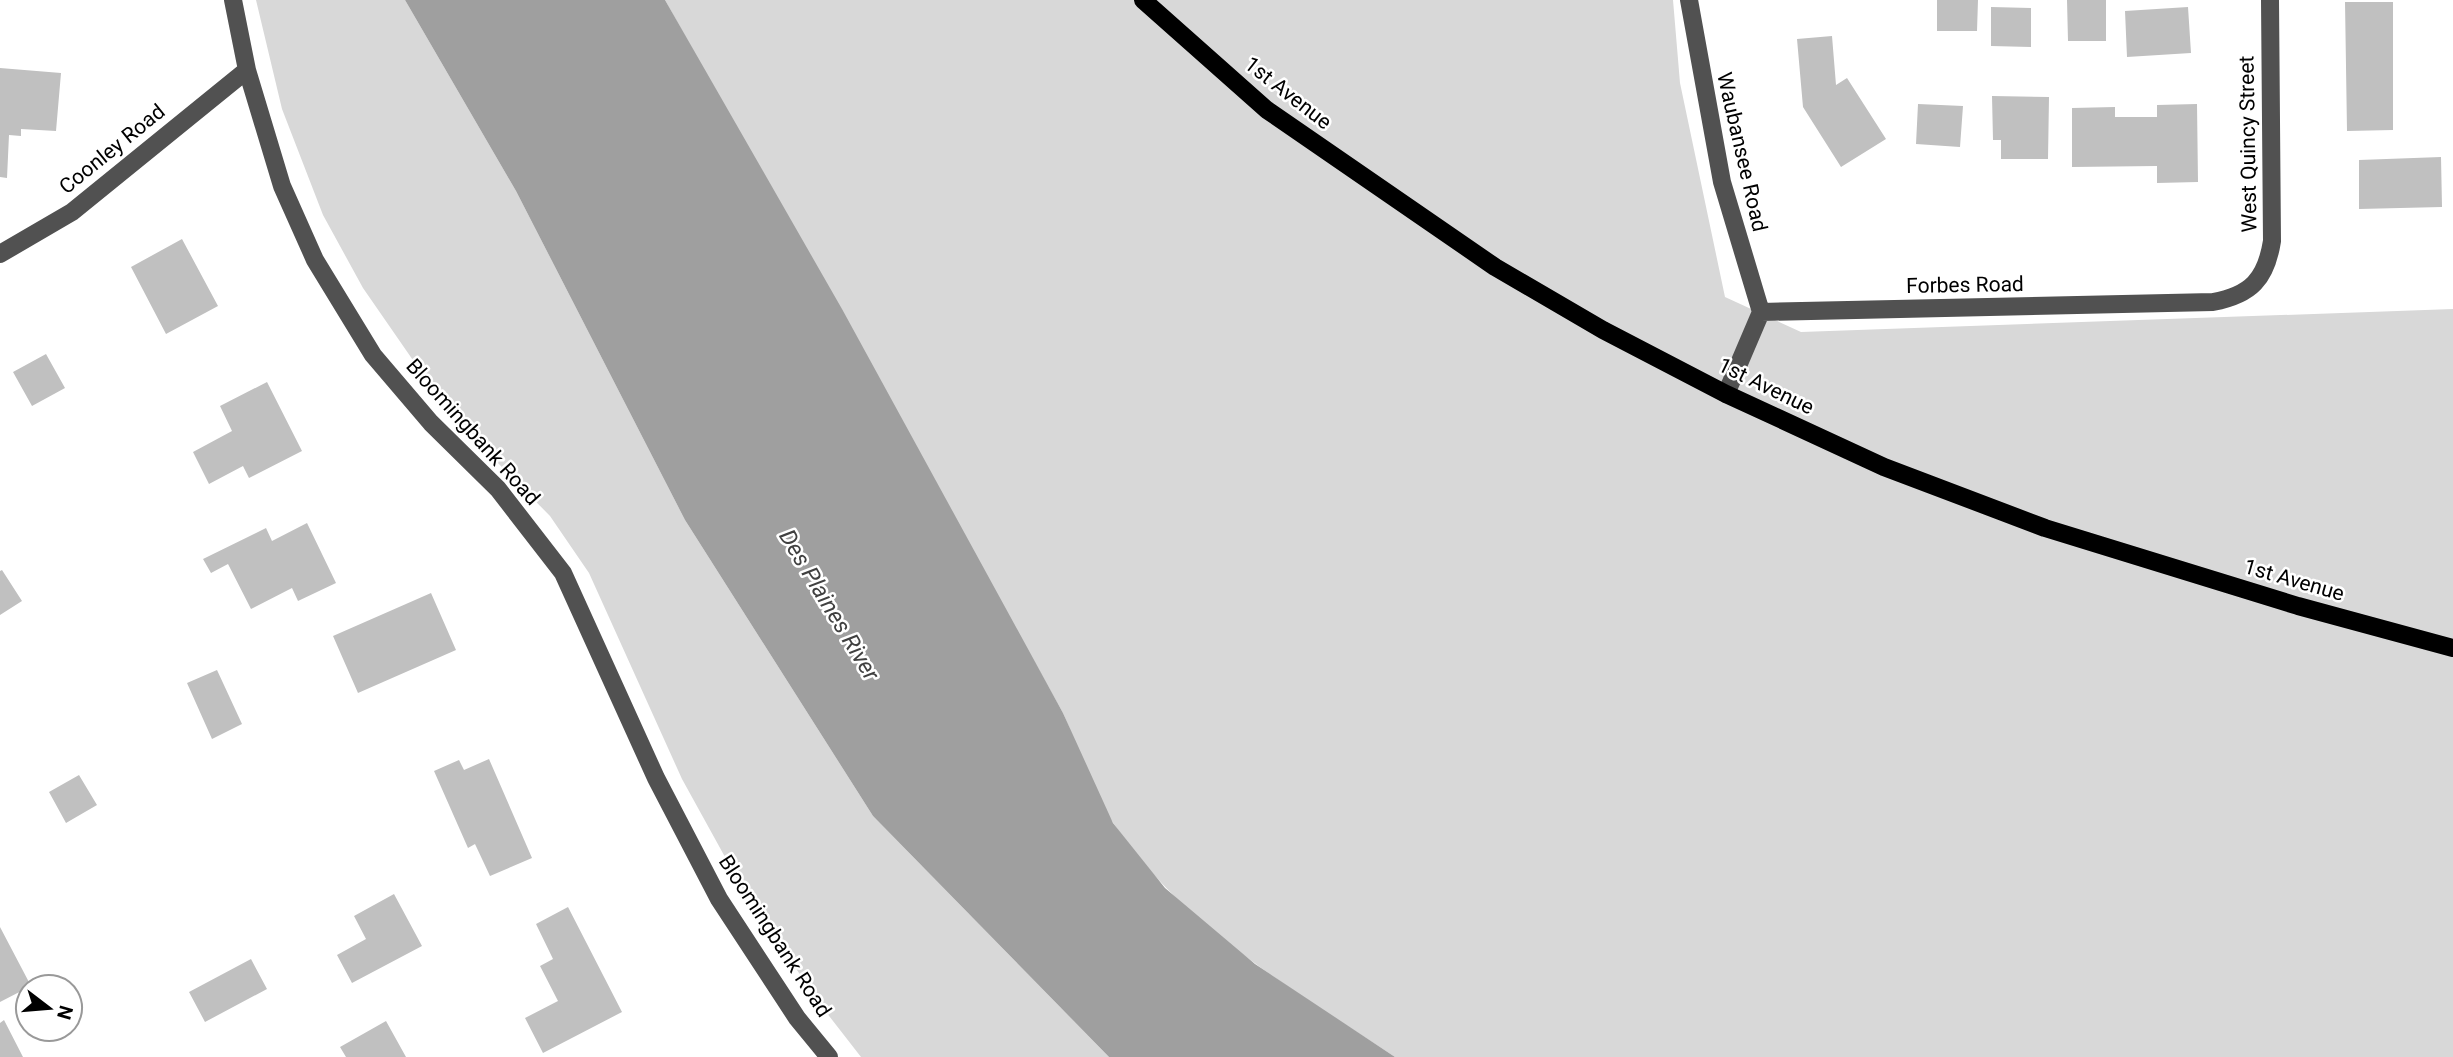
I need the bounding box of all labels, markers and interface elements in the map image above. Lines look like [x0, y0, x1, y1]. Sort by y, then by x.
street label: 1st Avenue [1240, 52, 1336, 134]
street label: West Quincy Street [2234, 55, 2262, 233]
street label: Waubansee Road [1712, 70, 1772, 234]
street label: Coonley Road [54, 99, 170, 199]
street label: Forbes Road [1906, 272, 2024, 298]
street label: 1st Avenue [1714, 353, 1818, 419]
street label: Bloomingbank Road [401, 354, 545, 510]
water label: Des Plaines River [773, 525, 885, 687]
street label: 1st Avenue [2241, 554, 2347, 606]
street label: Bloomingbank Road [714, 851, 836, 1021]
north arrow [14, 973, 84, 1043]
text: N [52, 1003, 78, 1022]

